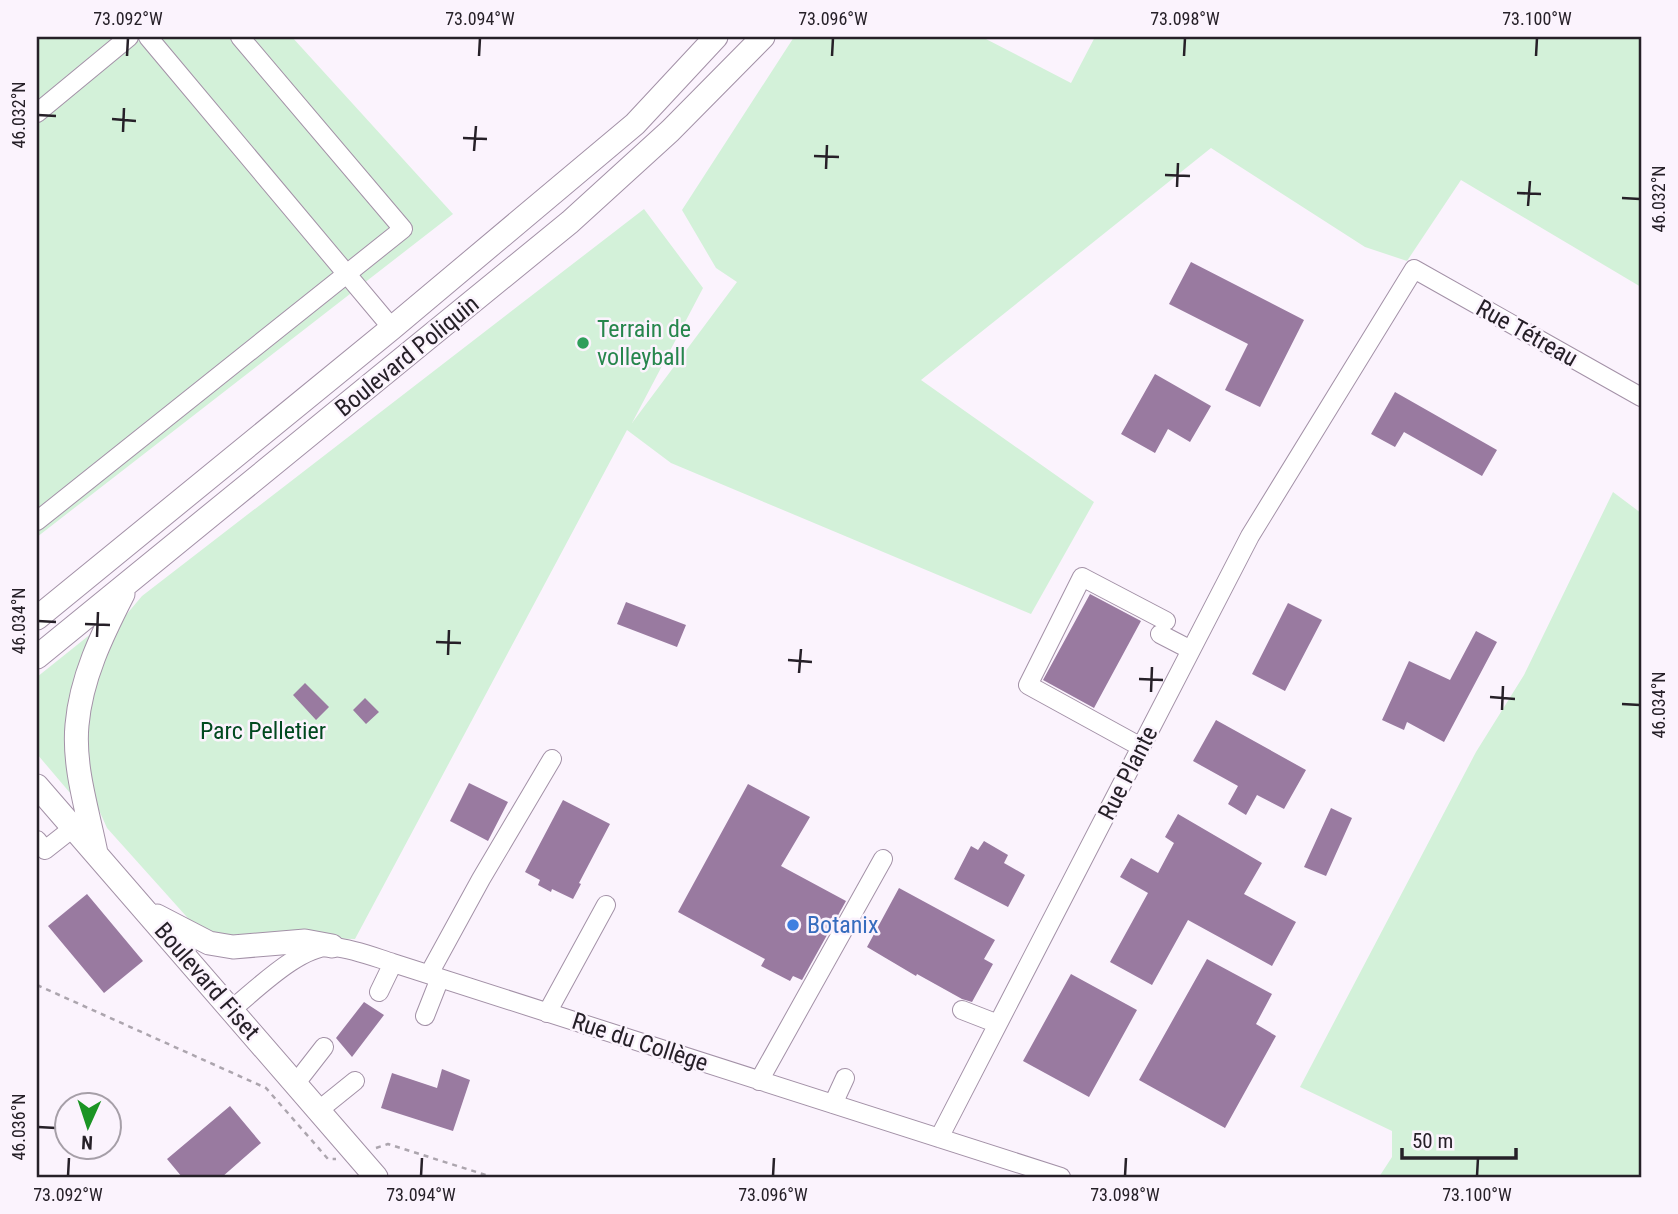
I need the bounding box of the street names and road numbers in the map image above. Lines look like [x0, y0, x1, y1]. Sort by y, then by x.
street label: Boulevard Poliquin [330, 290, 484, 422]
street label: Rue Tétreau [1471, 294, 1583, 372]
street label: Rue Plante [1093, 721, 1163, 825]
street label: Boulevard Fiset [149, 917, 265, 1045]
street label: Rue du Collège [569, 1007, 711, 1077]

